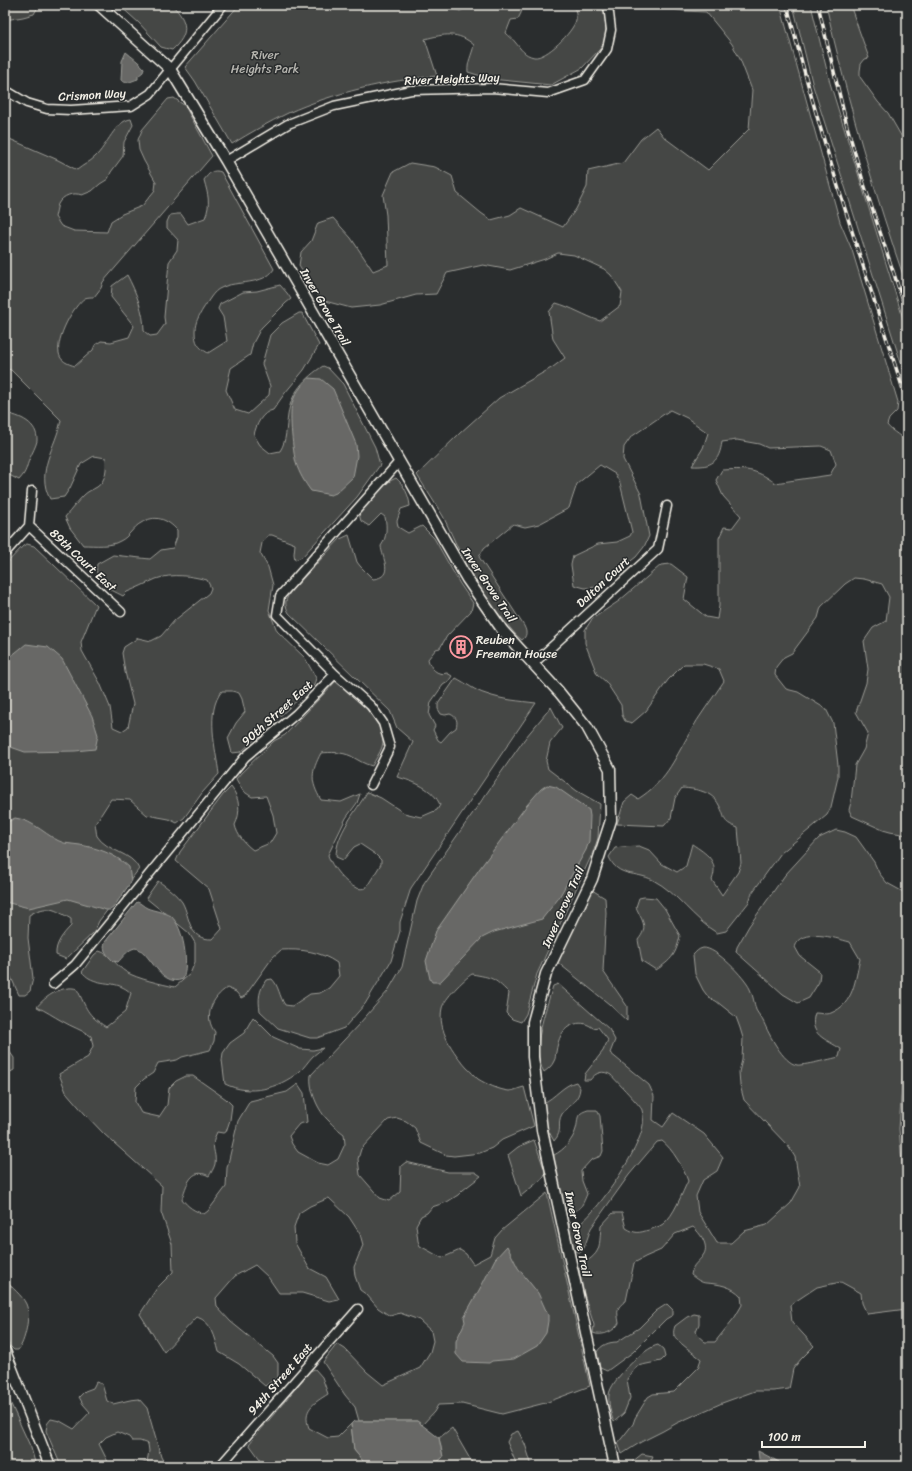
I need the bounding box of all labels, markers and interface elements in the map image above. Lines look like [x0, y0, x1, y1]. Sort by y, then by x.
park label: River Heights Park [231, 44, 299, 80]
street label: River Heights Way [404, 66, 501, 92]
street label: Crismon Way [58, 82, 127, 108]
street label: Inver Grove Trail [293, 263, 357, 351]
street label: 89th Court East [44, 523, 123, 598]
street label: Inver Grove Trail [455, 542, 523, 628]
street label: Dalton Court [571, 551, 635, 613]
place label: Reuben Freeman House [476, 629, 557, 665]
building icon: Reuben Freeman House [448, 634, 474, 660]
street label: 90th Street East [236, 675, 318, 751]
street label: Inver Grove Trail [535, 862, 591, 952]
street label: Inver Grove Trail [558, 1188, 598, 1280]
street label: 94th Street East [242, 1338, 318, 1420]
scale bar [762, 1423, 865, 1449]
text: 100 m [768, 1426, 801, 1448]

